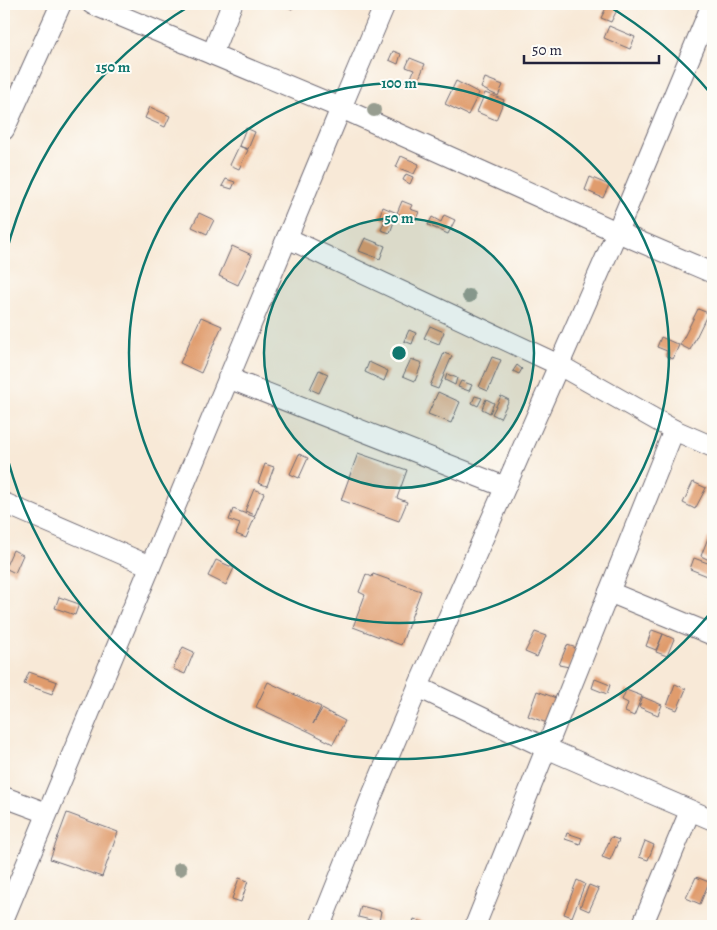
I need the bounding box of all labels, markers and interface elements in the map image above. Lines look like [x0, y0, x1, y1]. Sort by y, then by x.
scale bar [524, 32, 660, 64]
text: 50 m [532, 40, 562, 60]
text: 150 m [96, 57, 131, 77]
text: 100 m [381, 73, 417, 93]
text: 50 m [384, 208, 414, 228]
centre of rings [390, 344, 408, 362]

